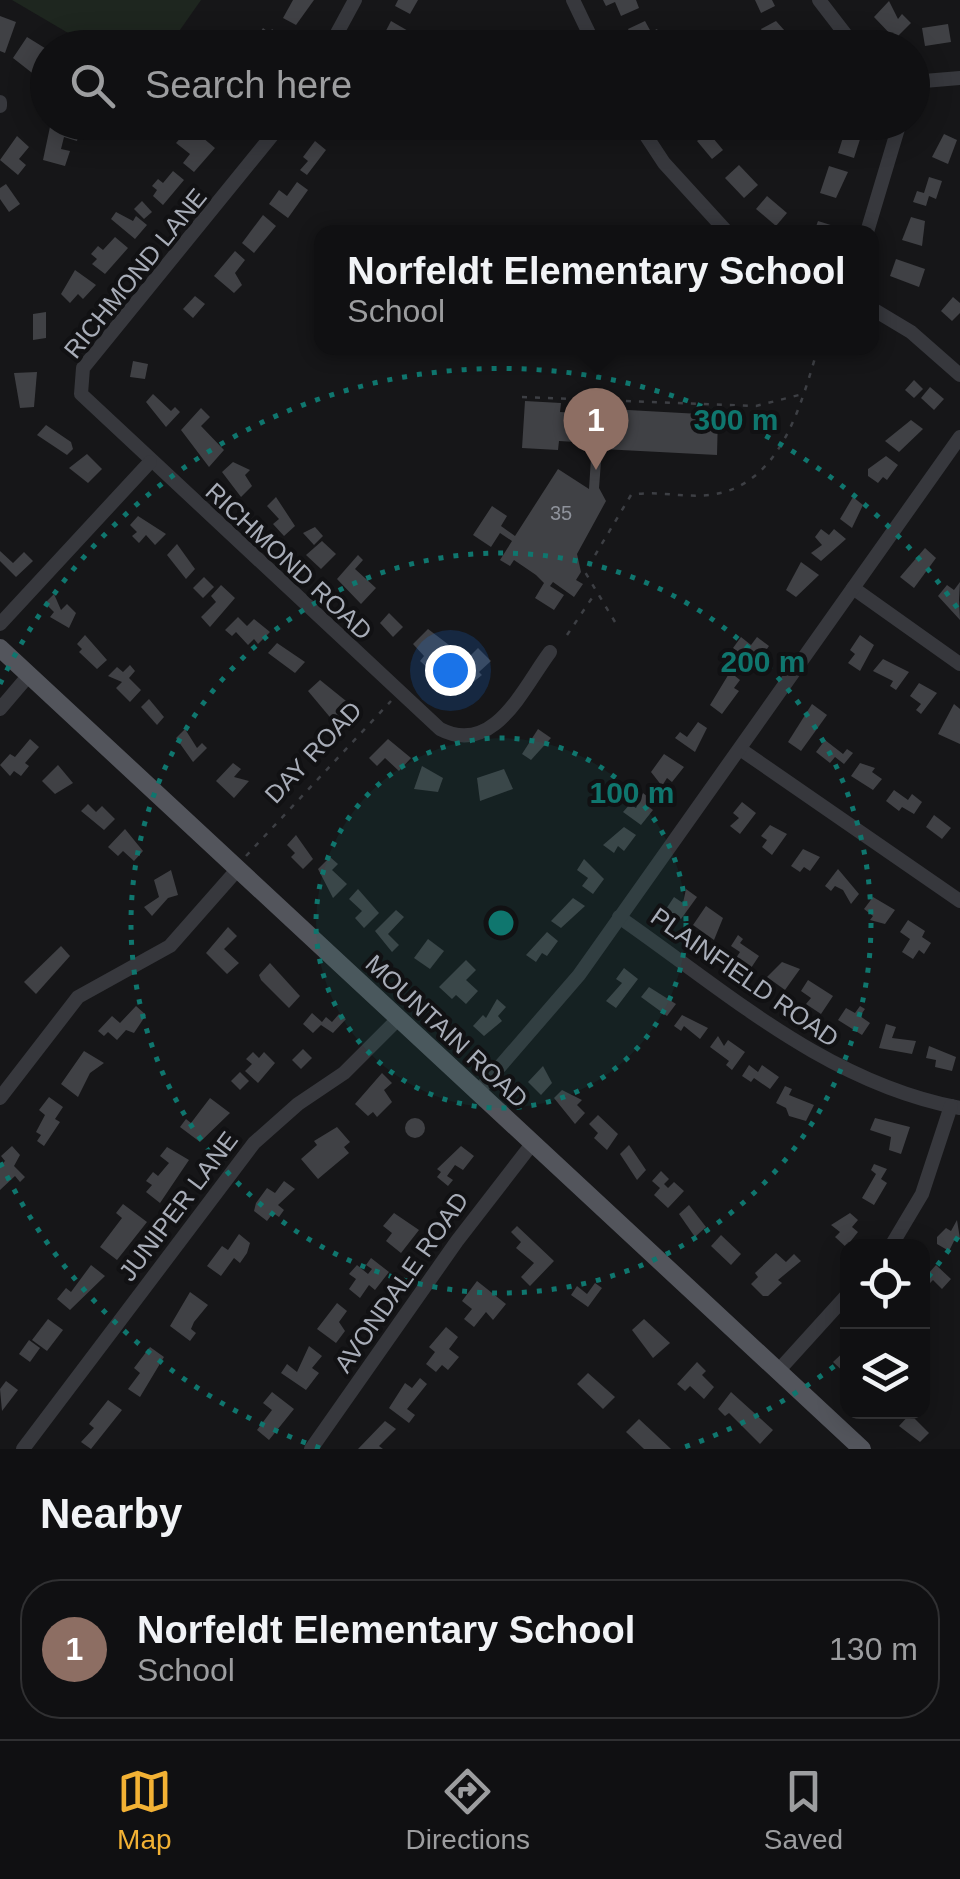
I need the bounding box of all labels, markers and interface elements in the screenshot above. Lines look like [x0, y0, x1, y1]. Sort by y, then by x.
search box [30, 30, 930, 140]
icon: search [65, 58, 120, 113]
text: Search here [145, 64, 352, 106]
street label: RICHMOND LANE [58, 183, 212, 363]
popup [314, 225, 879, 355]
text: Norfeldt Elementary School [347, 250, 846, 292]
text: School [347, 293, 445, 329]
pin: 1 [564, 388, 628, 470]
text: 300 m [693, 403, 779, 436]
street label: RICHMOND ROAD [200, 477, 378, 645]
house number: 35 [550, 502, 572, 524]
your location [425, 645, 476, 696]
text: 200 m [720, 645, 806, 678]
street label: DAY ROAD [259, 696, 367, 808]
text: 100 m [589, 776, 675, 809]
street label: PLAINFIELD ROAD [646, 902, 844, 1052]
centre of rings [483, 905, 519, 941]
street label: MOUNTAIN ROAD [360, 949, 534, 1113]
street label: JUNIPER LANE [113, 1126, 243, 1286]
street label: AVONDALE ROAD [328, 1187, 474, 1377]
map controls [840, 1239, 930, 1419]
button: locate [840, 1239, 930, 1329]
button: layers [840, 1329, 930, 1419]
text: Nearby [40, 1490, 182, 1537]
text: Norfeldt Elementary School [137, 1609, 635, 1651]
text: 1 [66, 1631, 83, 1667]
text: 130 m [829, 1631, 918, 1667]
text: School [137, 1652, 235, 1688]
tab: Map [117, 1764, 172, 1856]
tab: Directions [406, 1764, 530, 1856]
tab: Saved [764, 1764, 843, 1856]

